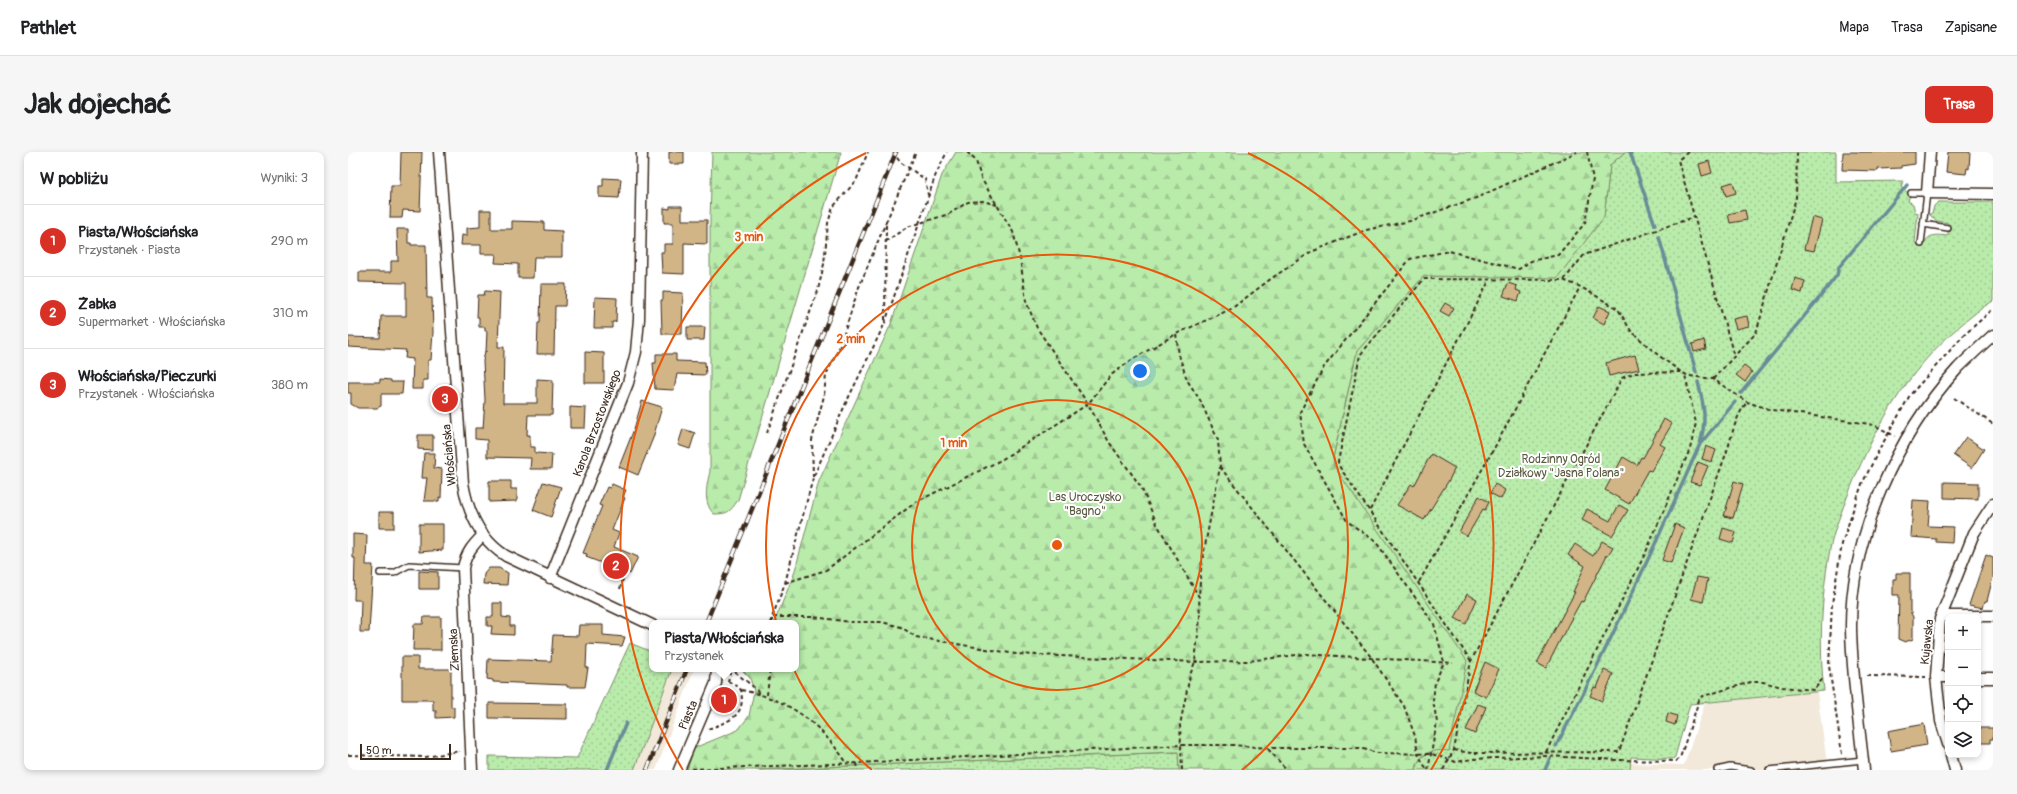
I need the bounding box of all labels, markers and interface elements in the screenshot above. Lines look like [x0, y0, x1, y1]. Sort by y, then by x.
text: Pathlet [20, 16, 76, 40]
text: Mapa [1839, 19, 1869, 36]
text: Trasa [1891, 19, 1923, 36]
text: Zapisane [1945, 19, 1997, 36]
button: Trasa [1925, 86, 1993, 123]
text: Jak dojechać [24, 87, 172, 122]
text: W pobliżu [40, 168, 108, 189]
text: Wyniki: 3 [260, 170, 308, 186]
text: Piasta/Włościańska [78, 223, 198, 242]
text: 3 min [735, 230, 764, 245]
text: 1 [50, 233, 56, 249]
text: 290 m [271, 233, 308, 249]
text: Przystanek · Piasta [78, 242, 180, 258]
text: Żabka [78, 295, 116, 314]
text: 2 [49, 305, 57, 321]
text: 310 m [272, 305, 308, 321]
text: Supermarket · Włościańska [78, 314, 225, 330]
text: 2 min [837, 332, 866, 347]
your location [1130, 361, 1150, 381]
text: Włościańska/Pieczurki [78, 367, 216, 386]
street label: Karola Brzostowskiego [570, 367, 625, 479]
text: 3 [49, 377, 57, 393]
text: 380 m [271, 377, 308, 393]
pin: 3 [432, 384, 458, 414]
text: Przystanek · Włościańska [78, 386, 214, 402]
street label: Włościańska [439, 423, 460, 486]
text: 1 min [941, 436, 968, 451]
park label: Rodzinny Ogród Działkowy "Jasna Polana" [1498, 452, 1624, 481]
park label: Las Uroczysko "Bagno" [1048, 490, 1122, 519]
centre of rings [1050, 538, 1064, 552]
pin: 2 [603, 551, 629, 581]
map controls [1945, 614, 1981, 758]
button: + [1945, 614, 1981, 650]
street label: Kujawska [1918, 618, 1937, 666]
popup [649, 620, 799, 672]
street label: Ziemska [446, 628, 463, 672]
text: Piasta/Włościańska [664, 629, 784, 648]
text: Przystanek [664, 648, 724, 664]
button: − [1945, 650, 1981, 686]
pin: 1 [711, 685, 737, 715]
button: locate [1945, 686, 1981, 722]
street label: Piasta [676, 698, 701, 732]
button: layers [1945, 722, 1981, 758]
scale bar [360, 742, 451, 761]
text: 50 m [366, 744, 392, 757]

